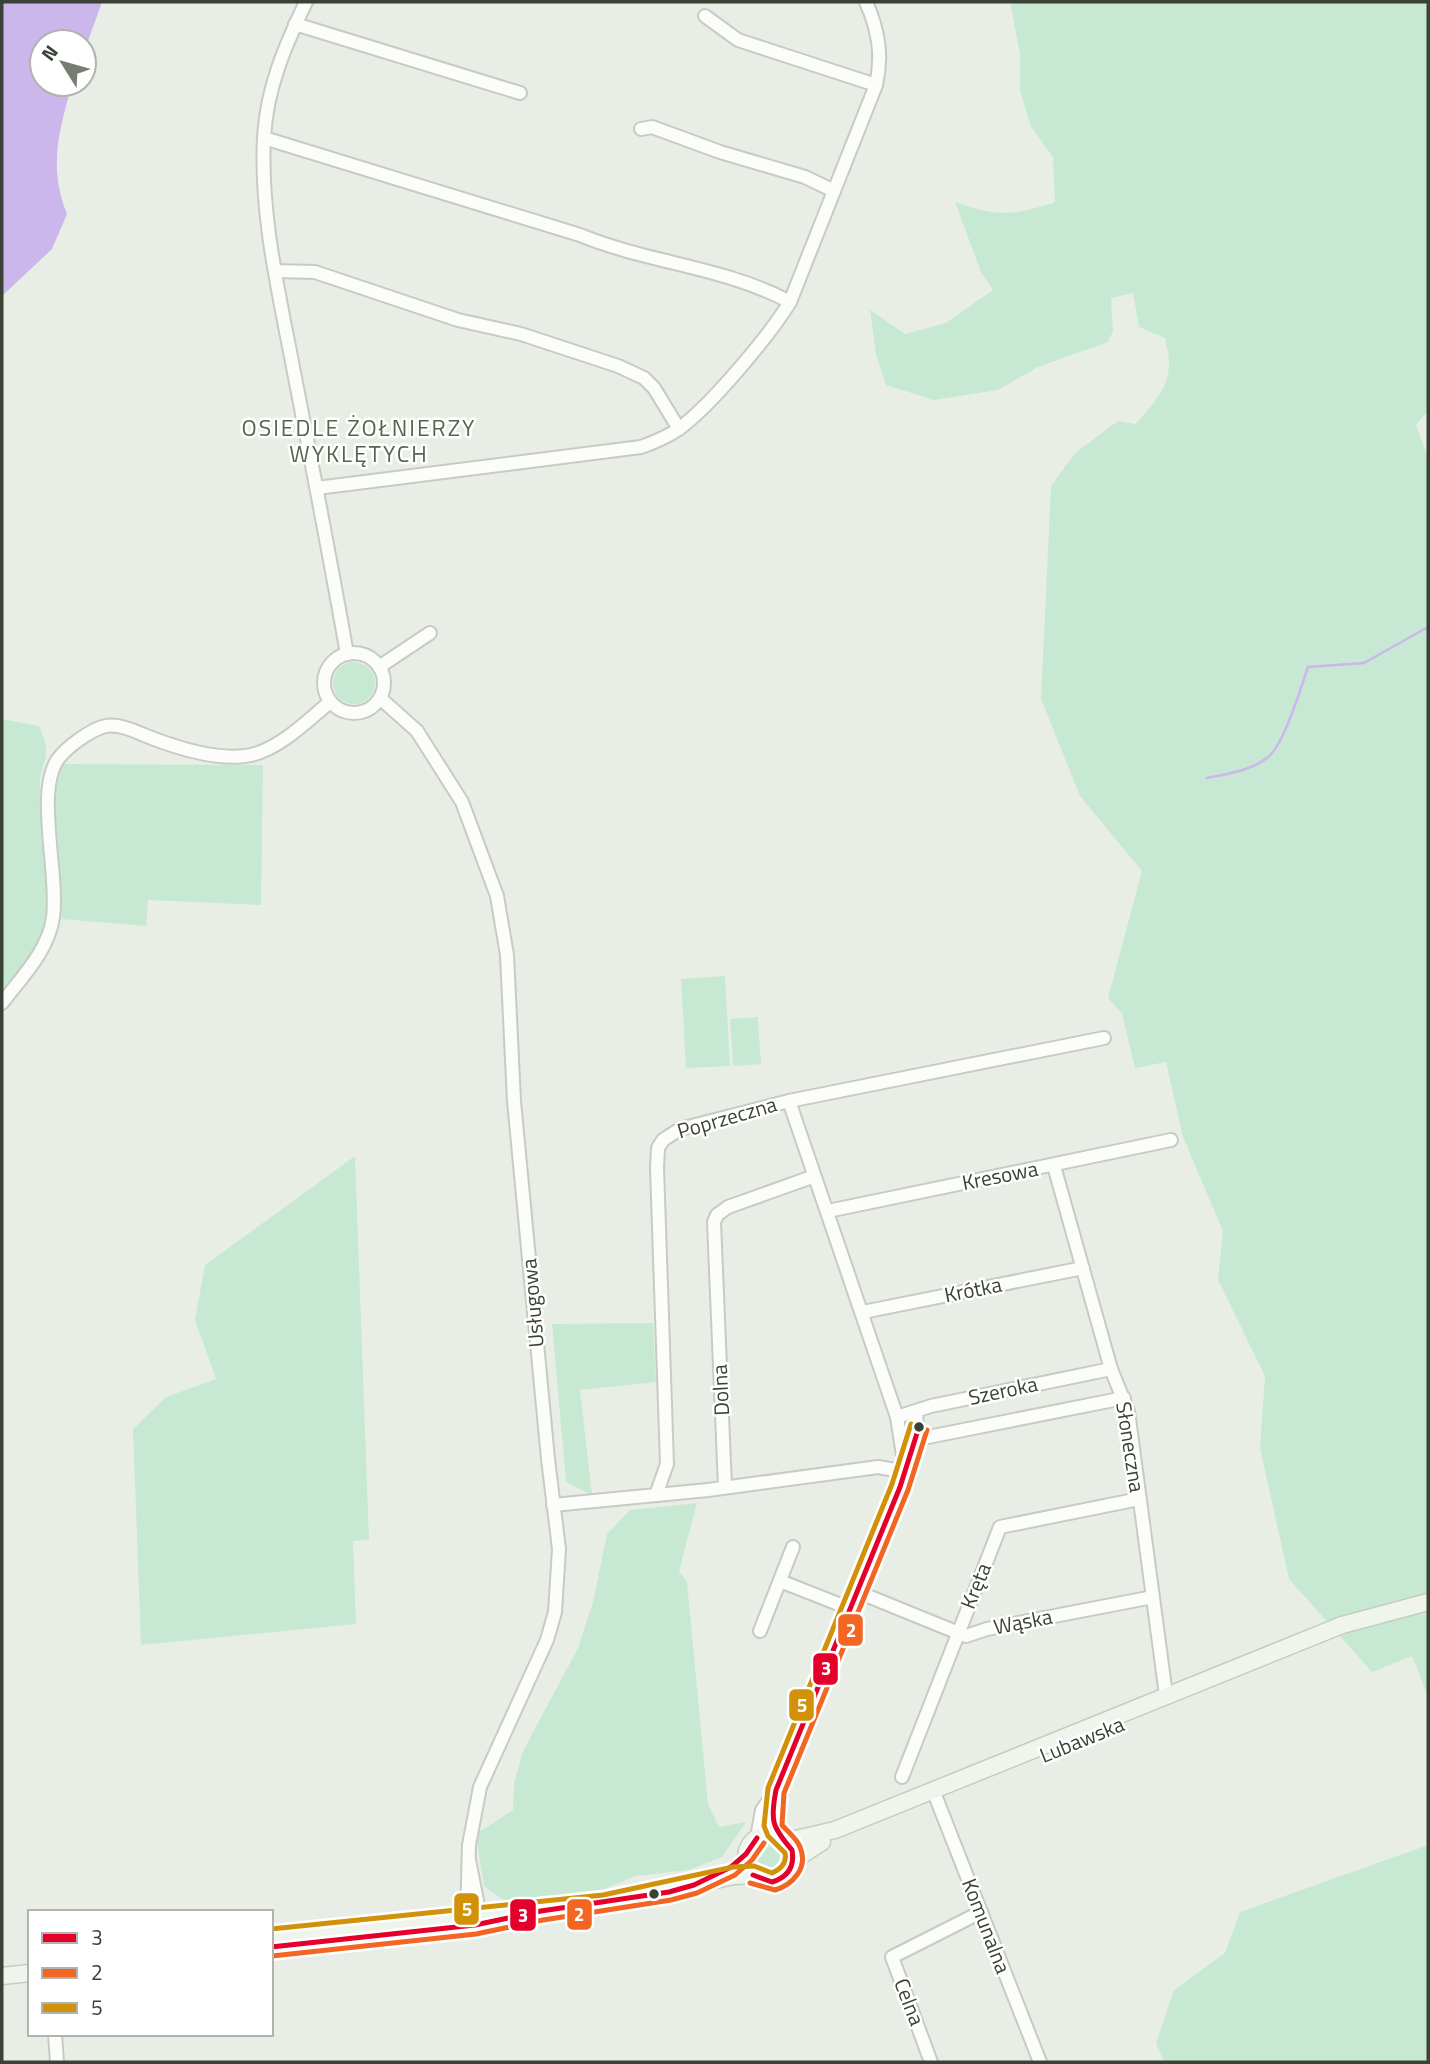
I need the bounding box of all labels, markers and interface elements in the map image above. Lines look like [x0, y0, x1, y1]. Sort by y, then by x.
north arrow [28, 28, 98, 98]
text: N [33, 38, 65, 66]
district label: OSIEDLE ŻOŁNIERZY WYKLĘTYCH [242, 410, 476, 471]
street label: Poprzeczna [673, 1087, 781, 1147]
street label: Kresowa [959, 1152, 1041, 1198]
street label: Usługowa [512, 1257, 552, 1349]
street label: Krótka [941, 1268, 1005, 1310]
street label: Dolna [703, 1363, 737, 1417]
street label: Szeroka [965, 1367, 1041, 1413]
street label: Słoneczna [1108, 1399, 1154, 1495]
unlabelled marker [912, 1420, 926, 1434]
street label: Kręta [951, 1557, 999, 1614]
street label: Wąska [991, 1600, 1055, 1642]
line badge: 2 [837, 1613, 864, 1647]
text: 2 [846, 1615, 856, 1644]
line badge: 3 [812, 1652, 839, 1686]
text: 3 [821, 1653, 831, 1682]
line badge: 5 [788, 1688, 815, 1722]
text: 5 [797, 1690, 807, 1719]
street label: Lubawska [1034, 1707, 1129, 1771]
street label: Komunalna [954, 1873, 1020, 1978]
unlabelled marker [647, 1887, 661, 1901]
line badge: 5 [453, 1892, 480, 1926]
text: 5 [462, 1894, 472, 1923]
line badge: 3 [509, 1898, 537, 1932]
line badge: 2 [566, 1898, 593, 1931]
text: 2 [574, 1899, 584, 1928]
text: 3 [518, 1900, 528, 1929]
legend [28, 1910, 273, 2036]
text: 3 [91, 1921, 103, 1953]
text: 2 [91, 1956, 103, 1988]
street label: Celna [886, 1973, 934, 2030]
text: 5 [91, 1991, 103, 2023]

